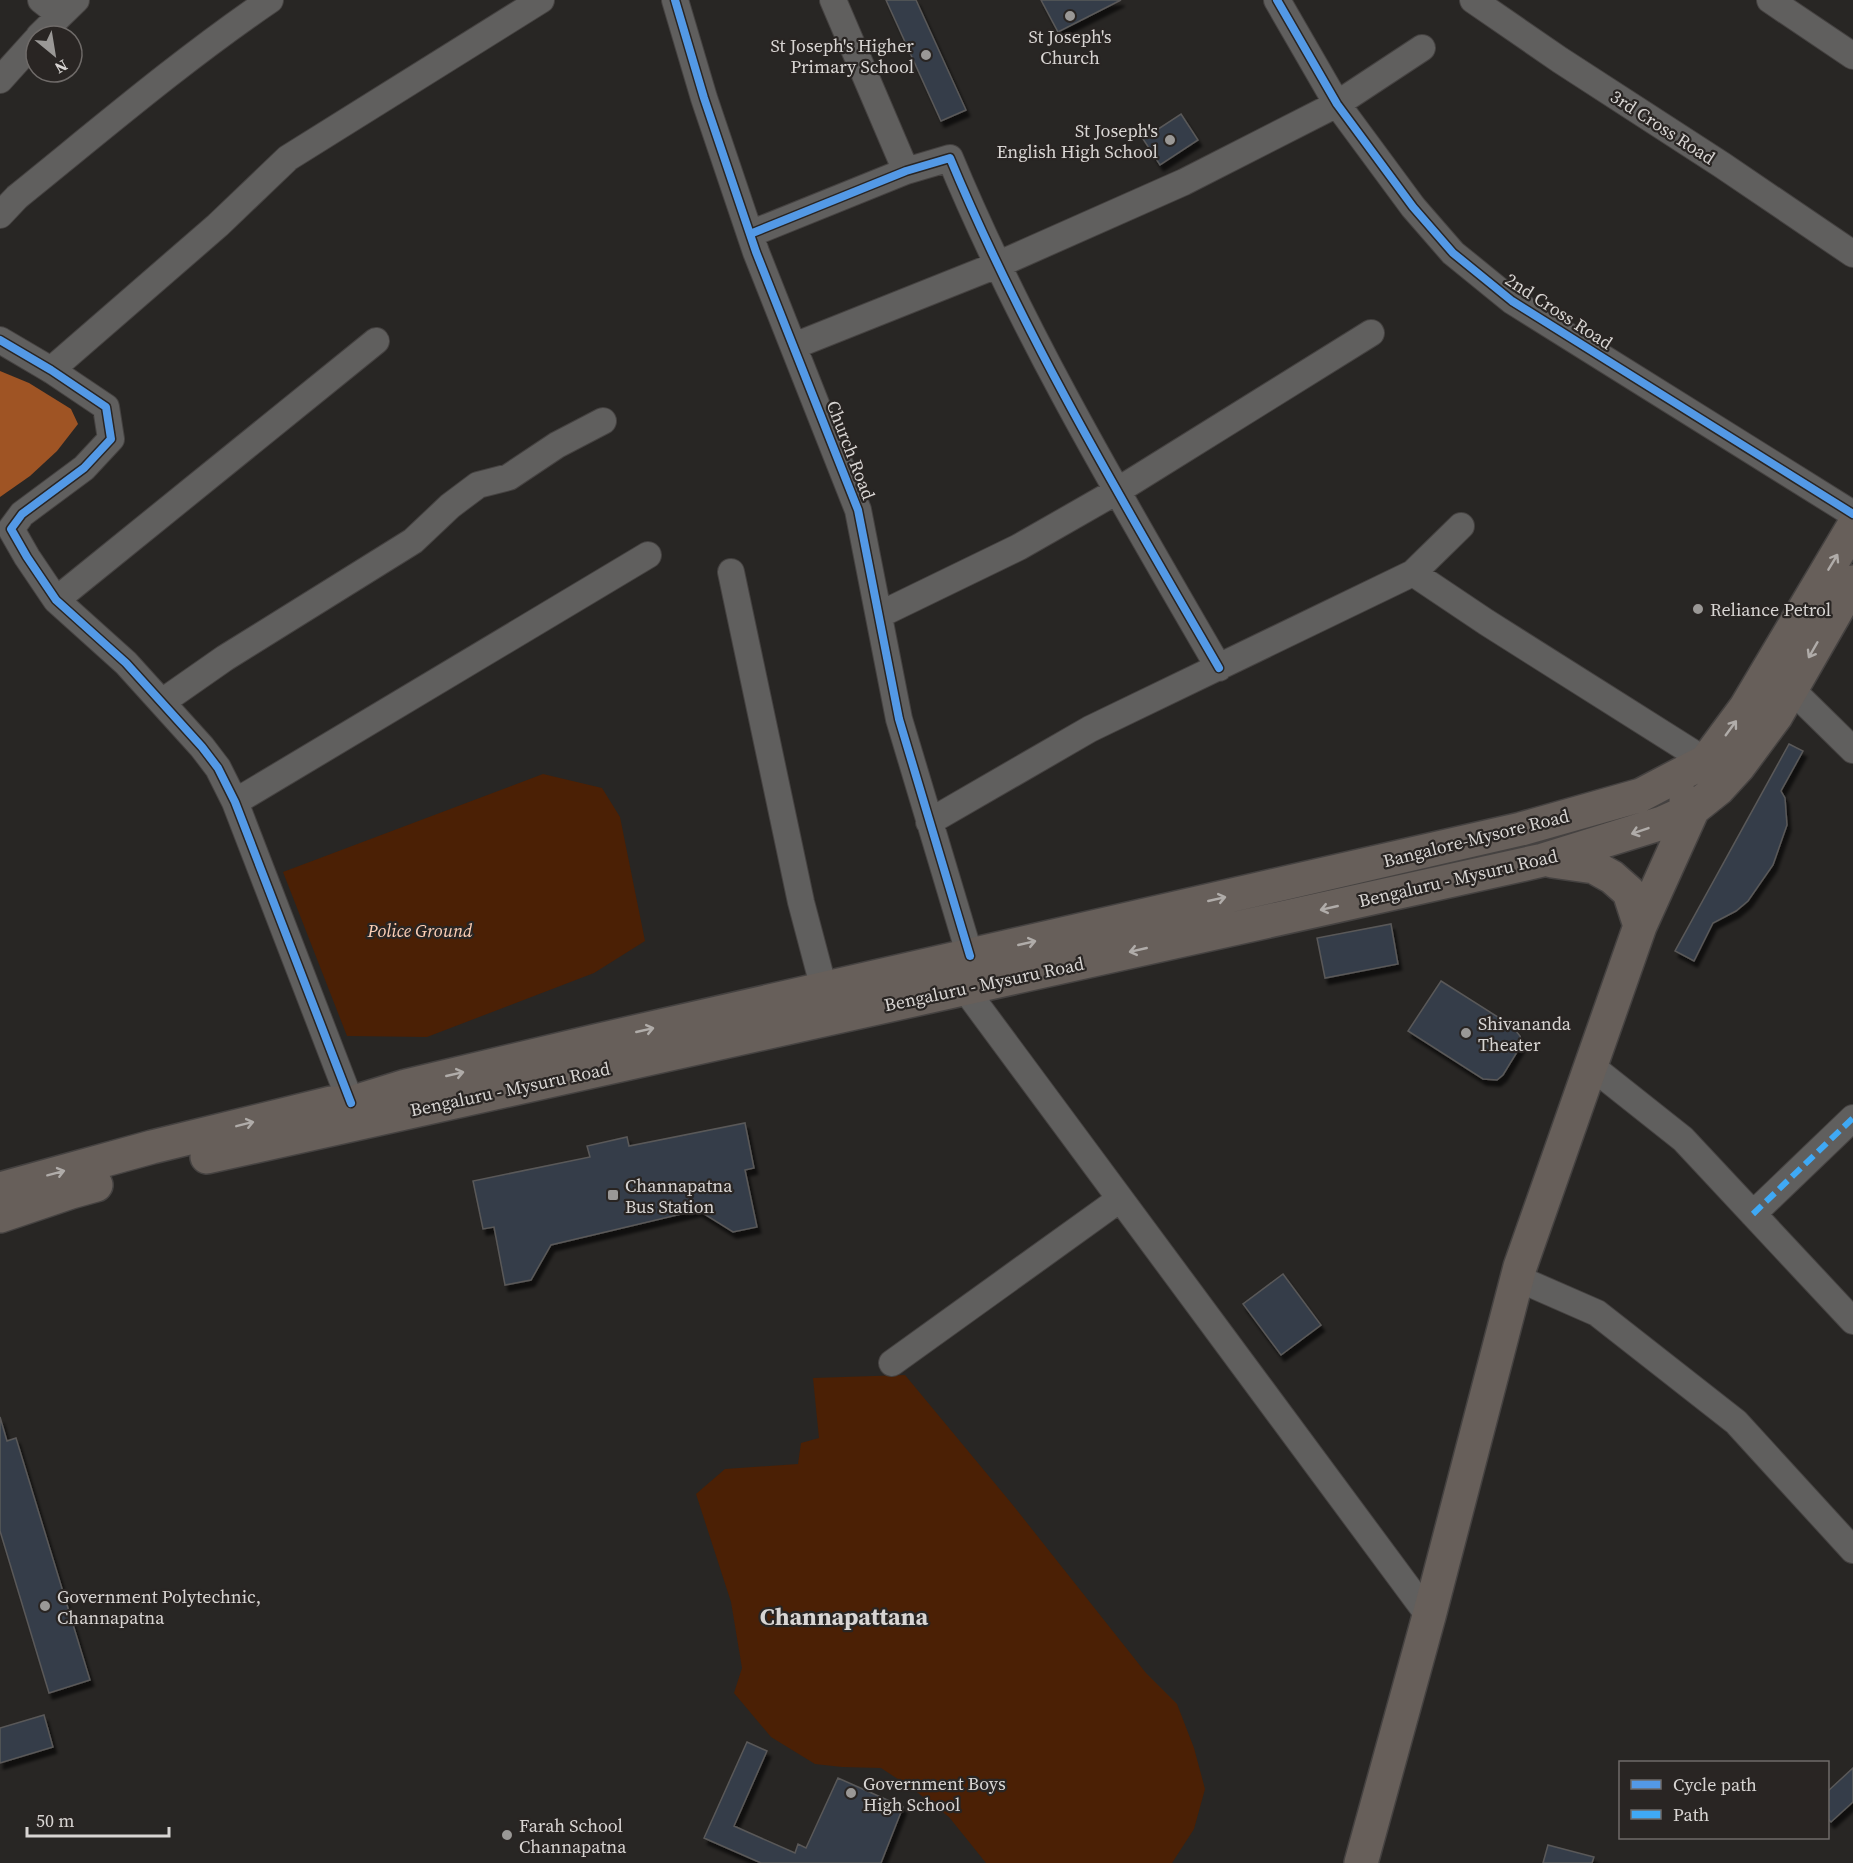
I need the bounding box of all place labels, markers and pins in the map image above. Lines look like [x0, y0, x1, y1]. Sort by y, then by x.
marker: St Joseph's Church [1063, 9, 1077, 23]
place label: St Joseph's Church [1029, 24, 1112, 70]
place label: St Joseph's Higher Primary School [771, 33, 914, 79]
marker: St Joseph's Higher Primary School [919, 48, 933, 62]
place label: St Joseph's English High School [996, 118, 1158, 164]
marker: St Joseph's English High School [1163, 133, 1177, 147]
place label: Reliance Petrol [1710, 597, 1831, 622]
marker: Reliance Petrol [1691, 602, 1705, 616]
place label: Shivananda Theater [1478, 1011, 1572, 1057]
marker: Shivananda Theater [1459, 1026, 1473, 1040]
place label: Channapatna Bus Station [625, 1173, 733, 1219]
marker: Channapatna Bus Station [606, 1188, 620, 1202]
place label: Government Polytechnic, Channapatna [57, 1584, 261, 1630]
marker: Government Polytechnic, Channapatna [38, 1599, 52, 1613]
place label: Government Boys High School [863, 1771, 1006, 1817]
marker: Government Boys High School [844, 1786, 858, 1800]
place label: Farah School Channapatna [519, 1813, 627, 1859]
marker: Farah School Channapatna [500, 1828, 514, 1842]

